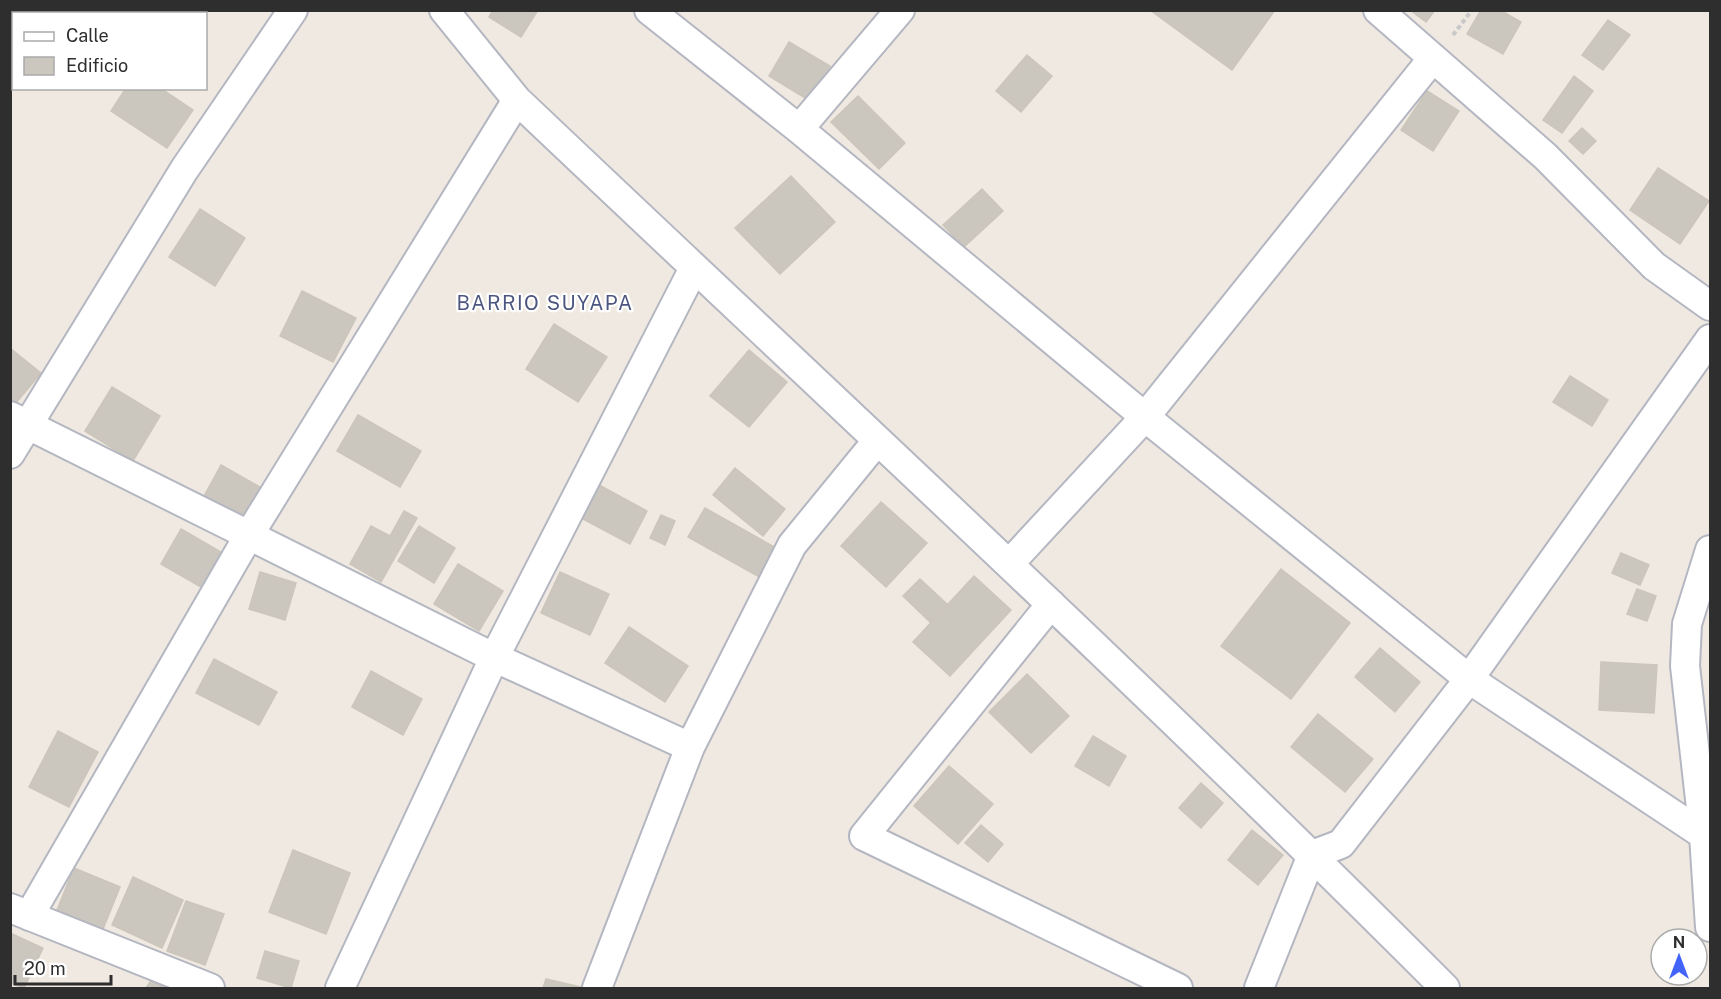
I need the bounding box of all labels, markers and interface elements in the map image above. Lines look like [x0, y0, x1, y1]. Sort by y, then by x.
legend [12, 12, 207, 90]
text: Calle [66, 25, 109, 46]
text: Edificio [66, 55, 128, 76]
district label: BARRIO SUYAPA [456, 291, 634, 315]
north arrow [1649, 927, 1709, 987]
text: N [1673, 933, 1685, 952]
scale bar [15, 948, 111, 986]
text: 20 m [24, 958, 66, 979]

